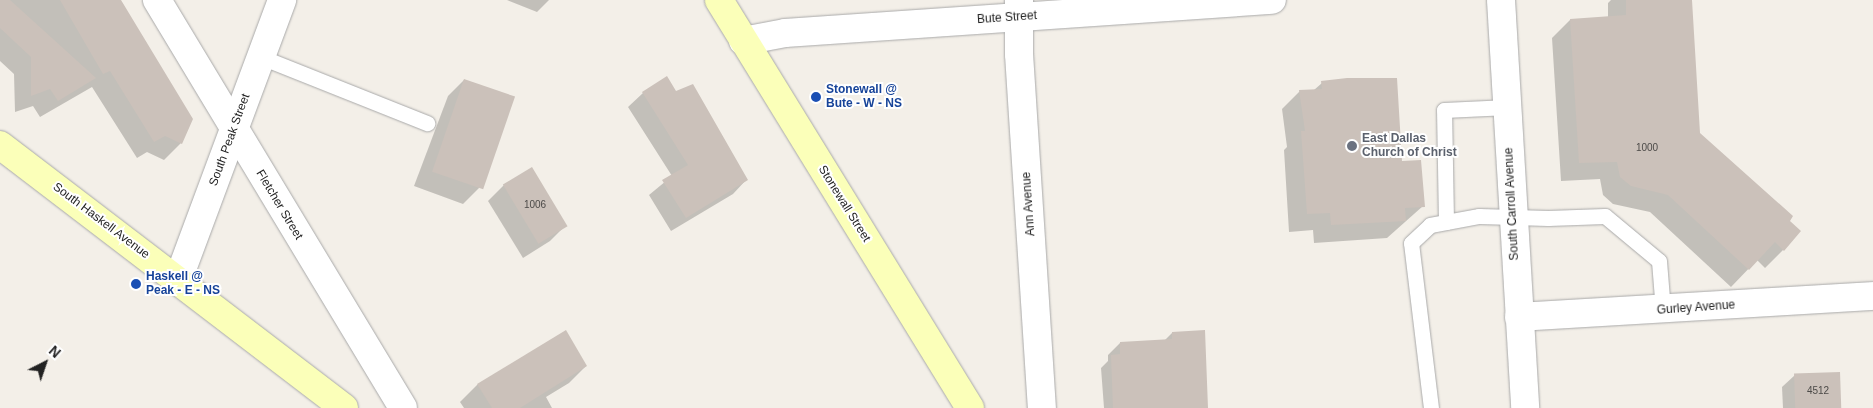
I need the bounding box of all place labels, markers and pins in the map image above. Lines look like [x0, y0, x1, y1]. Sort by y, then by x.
place label: Stonewall @ Bute - W - NS [826, 83, 902, 111]
marker: Stonewall @ Bute - W - NS [810, 91, 822, 103]
place label: East Dallas Church of Christ [1362, 132, 1457, 160]
marker: East Dallas Church of Christ [1346, 140, 1358, 152]
place label: Haskell @ Peak - E - NS [146, 270, 220, 298]
marker: Haskell @ Peak - E - NS [130, 278, 142, 290]

